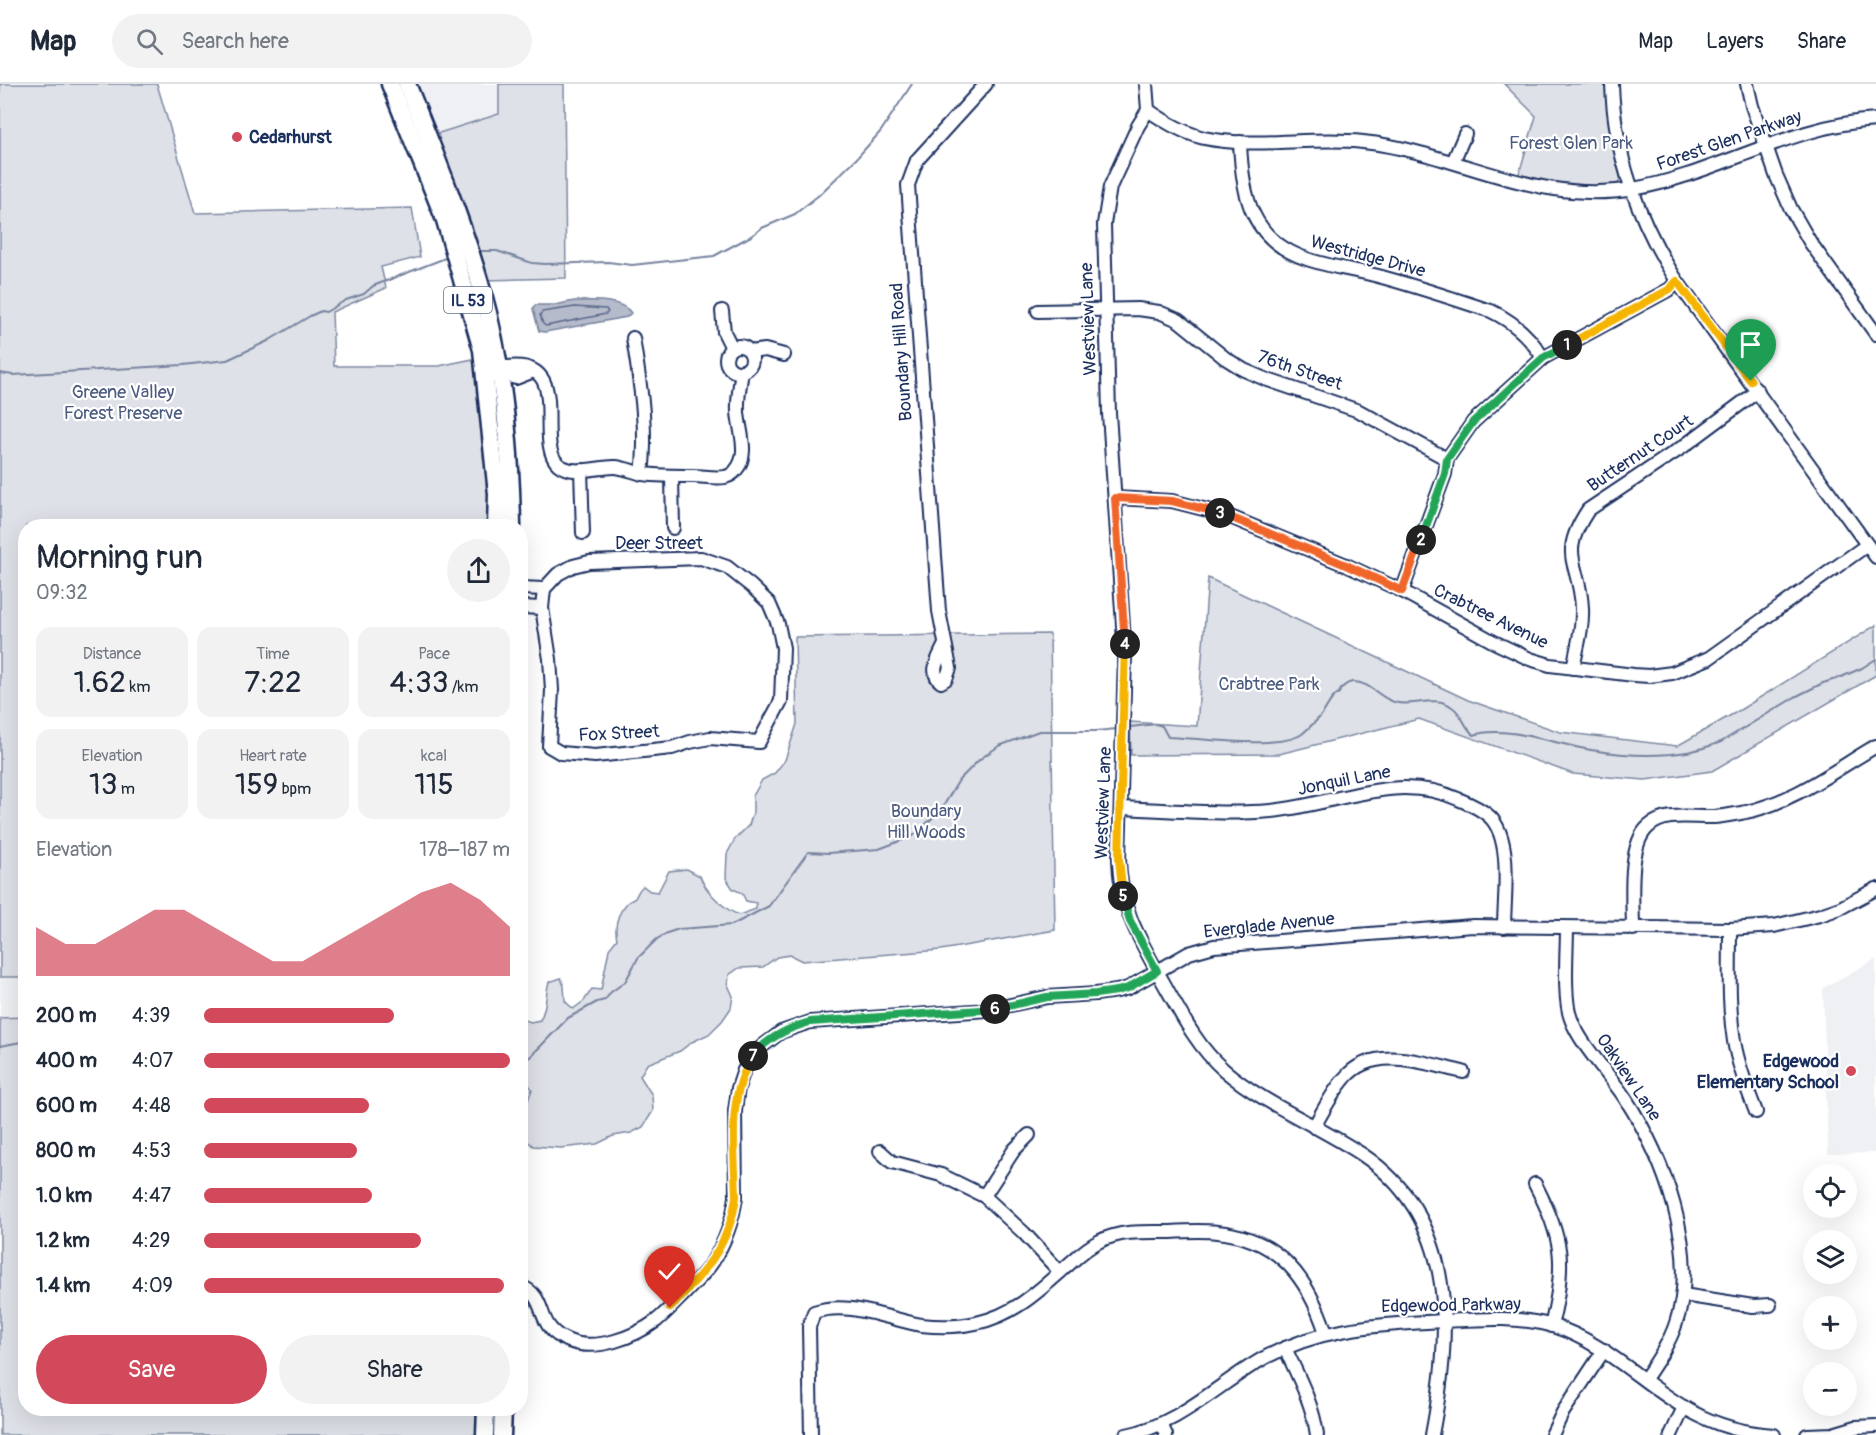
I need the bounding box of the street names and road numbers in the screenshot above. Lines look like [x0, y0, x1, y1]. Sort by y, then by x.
street label: Forest Glen Parkway [1654, 105, 1805, 176]
street label: Westridge Drive [1308, 230, 1428, 283]
street label: Westview Lane [1075, 262, 1102, 376]
street label: Boundary Hill Road [885, 282, 918, 422]
road number: IL 53 [444, 287, 492, 313]
street label: 76th Street [1254, 345, 1346, 396]
street label: Butternut Court [1583, 409, 1698, 497]
street label: Deer Street [615, 532, 704, 555]
street label: Crabtree Avenue [1430, 579, 1552, 654]
street label: Fox Street [578, 720, 661, 747]
street label: Westview Lane [1090, 746, 1117, 860]
street label: Jonquil Lane [1296, 760, 1393, 801]
street label: Everglade Avenue [1202, 907, 1336, 944]
street label: Oakview Lane [1591, 1029, 1666, 1126]
street label: Edgewood Parkway [1381, 1293, 1521, 1318]

